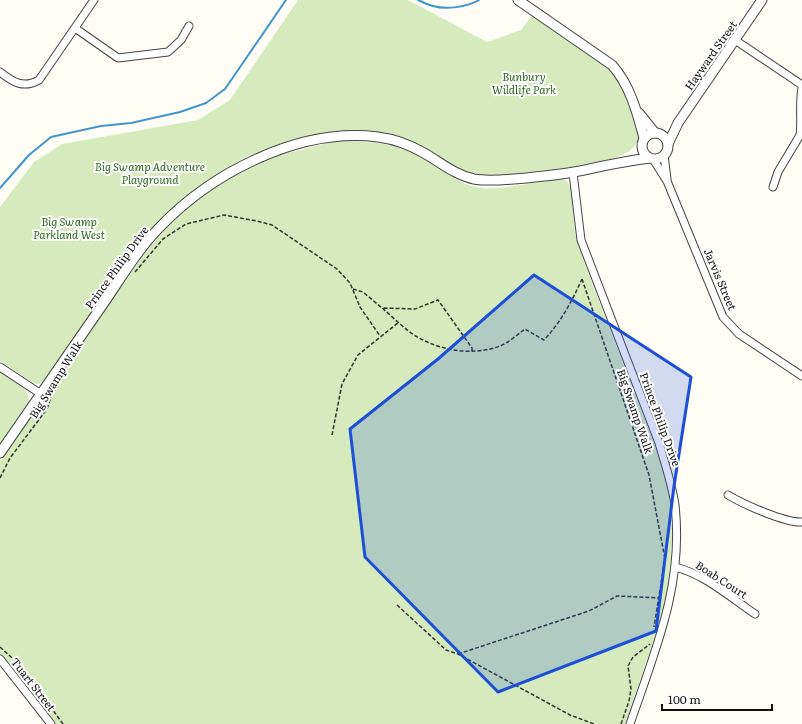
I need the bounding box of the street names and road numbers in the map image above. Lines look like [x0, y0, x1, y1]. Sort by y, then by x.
street label: Hayward Street [680, 17, 740, 93]
street label: Prince Philip Drive [80, 222, 152, 312]
street label: Jarvis Street [701, 246, 741, 313]
street label: Big Swamp Walk [25, 337, 85, 421]
street label: Big Swamp Walk [614, 367, 658, 456]
street label: Prince Philip Drive [637, 370, 686, 468]
street label: Boab Court [693, 556, 752, 602]
street label: Tuart Street [8, 654, 60, 715]

